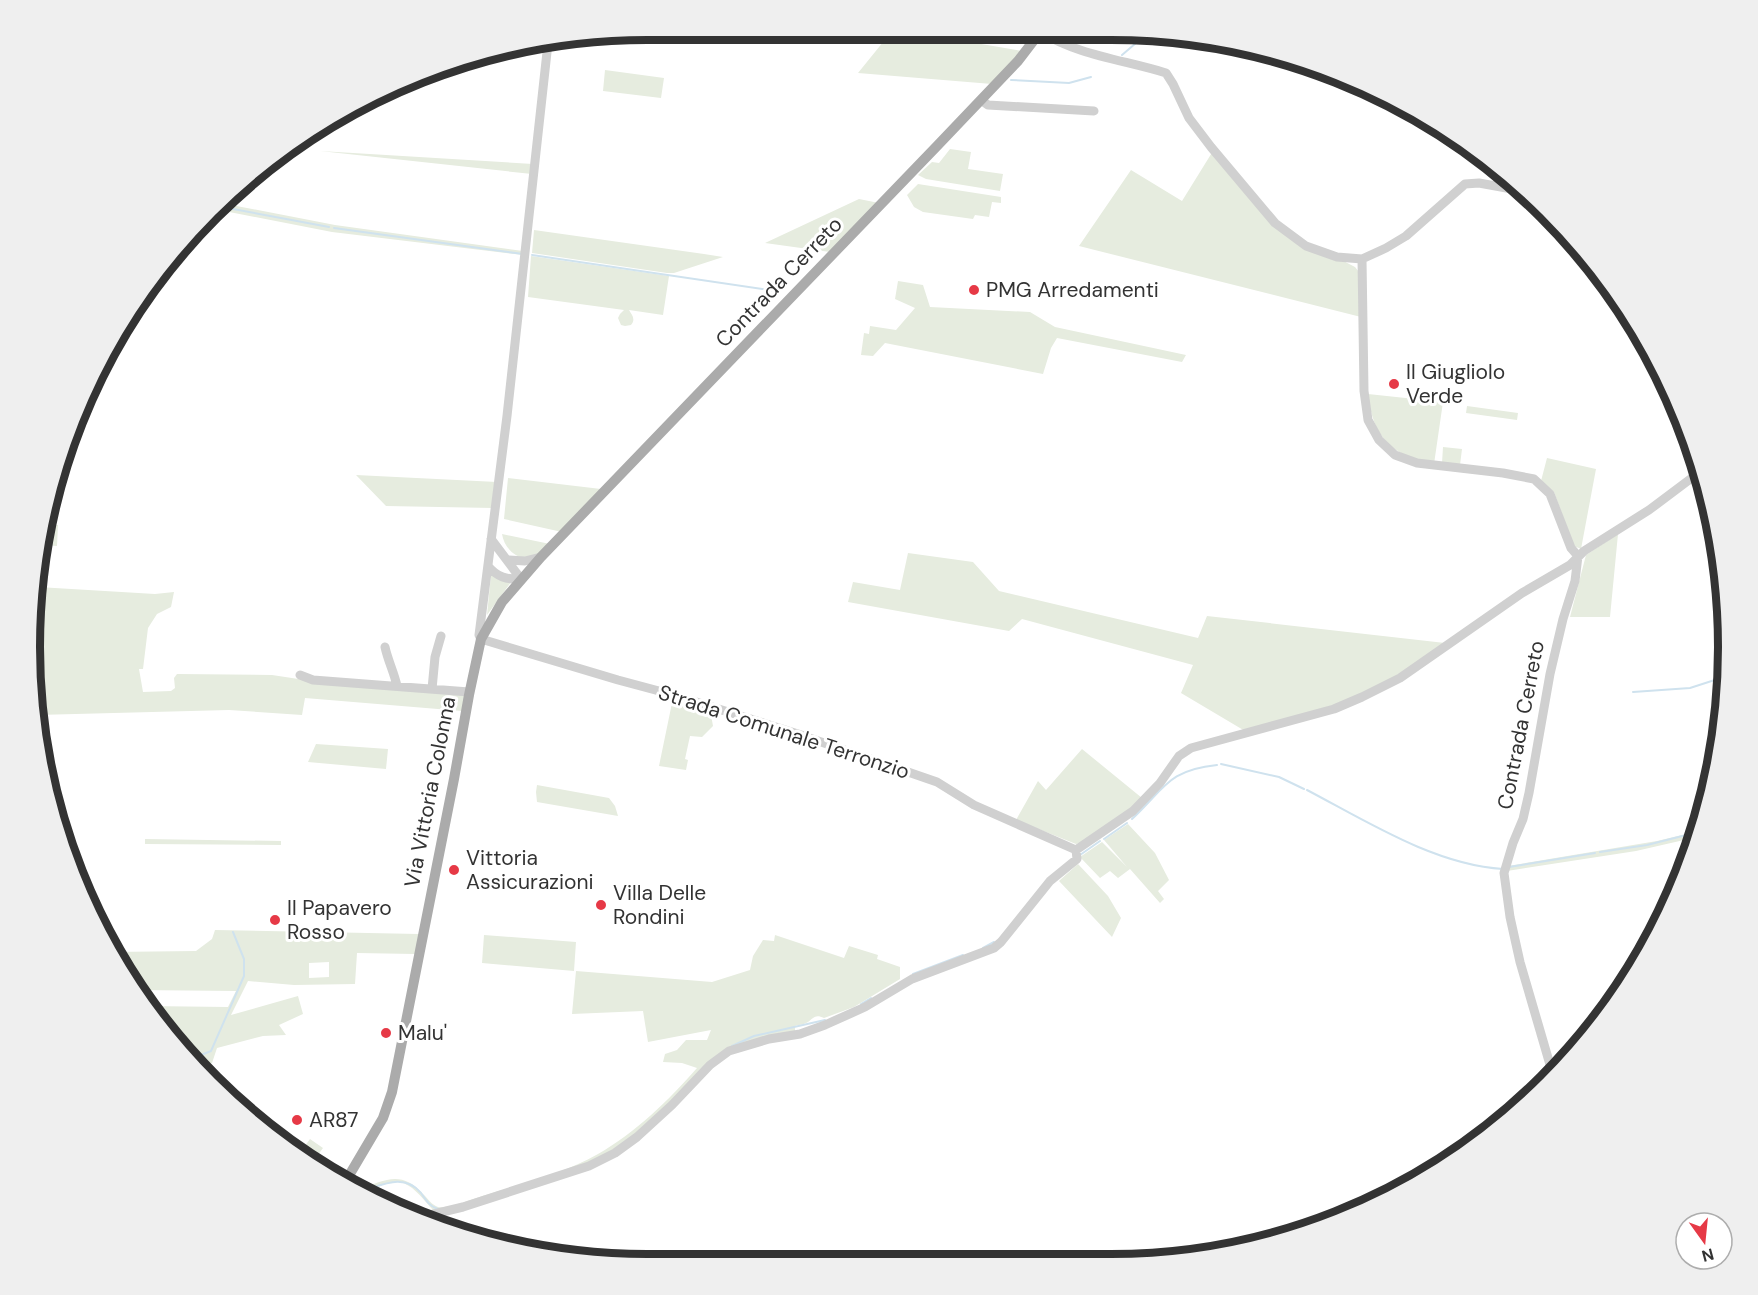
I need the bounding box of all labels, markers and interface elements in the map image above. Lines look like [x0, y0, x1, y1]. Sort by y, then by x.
street label: Contrada Cerreto [709, 211, 849, 353]
place label: PMG Arredamenti [986, 276, 1159, 304]
marker: PMG Arredamenti [967, 283, 981, 297]
place label: Il Giugliolo Verde [1406, 358, 1505, 410]
marker: Il Giugliolo Verde [1387, 377, 1401, 391]
street label: Contrada Cerreto [1491, 638, 1551, 812]
street label: Strada Comunale Terronzio [655, 678, 913, 786]
street label: Via Vittoria Colonna [398, 694, 462, 890]
place label: Vittoria Assicurazioni [466, 844, 594, 896]
marker: Vittoria Assicurazioni [447, 863, 461, 877]
place label: Villa Delle Rondini [613, 879, 706, 931]
place label: Il Papavero Rosso [287, 894, 392, 946]
marker: Villa Delle Rondini [594, 898, 608, 912]
marker: Il Papavero Rosso [268, 913, 282, 927]
place label: Malu' [398, 1019, 447, 1047]
marker: Malu' [379, 1026, 393, 1040]
place label: AR87 [309, 1106, 359, 1134]
marker: AR87 [290, 1113, 304, 1127]
north arrow [1674, 1211, 1734, 1271]
text: N [1699, 1243, 1716, 1267]

